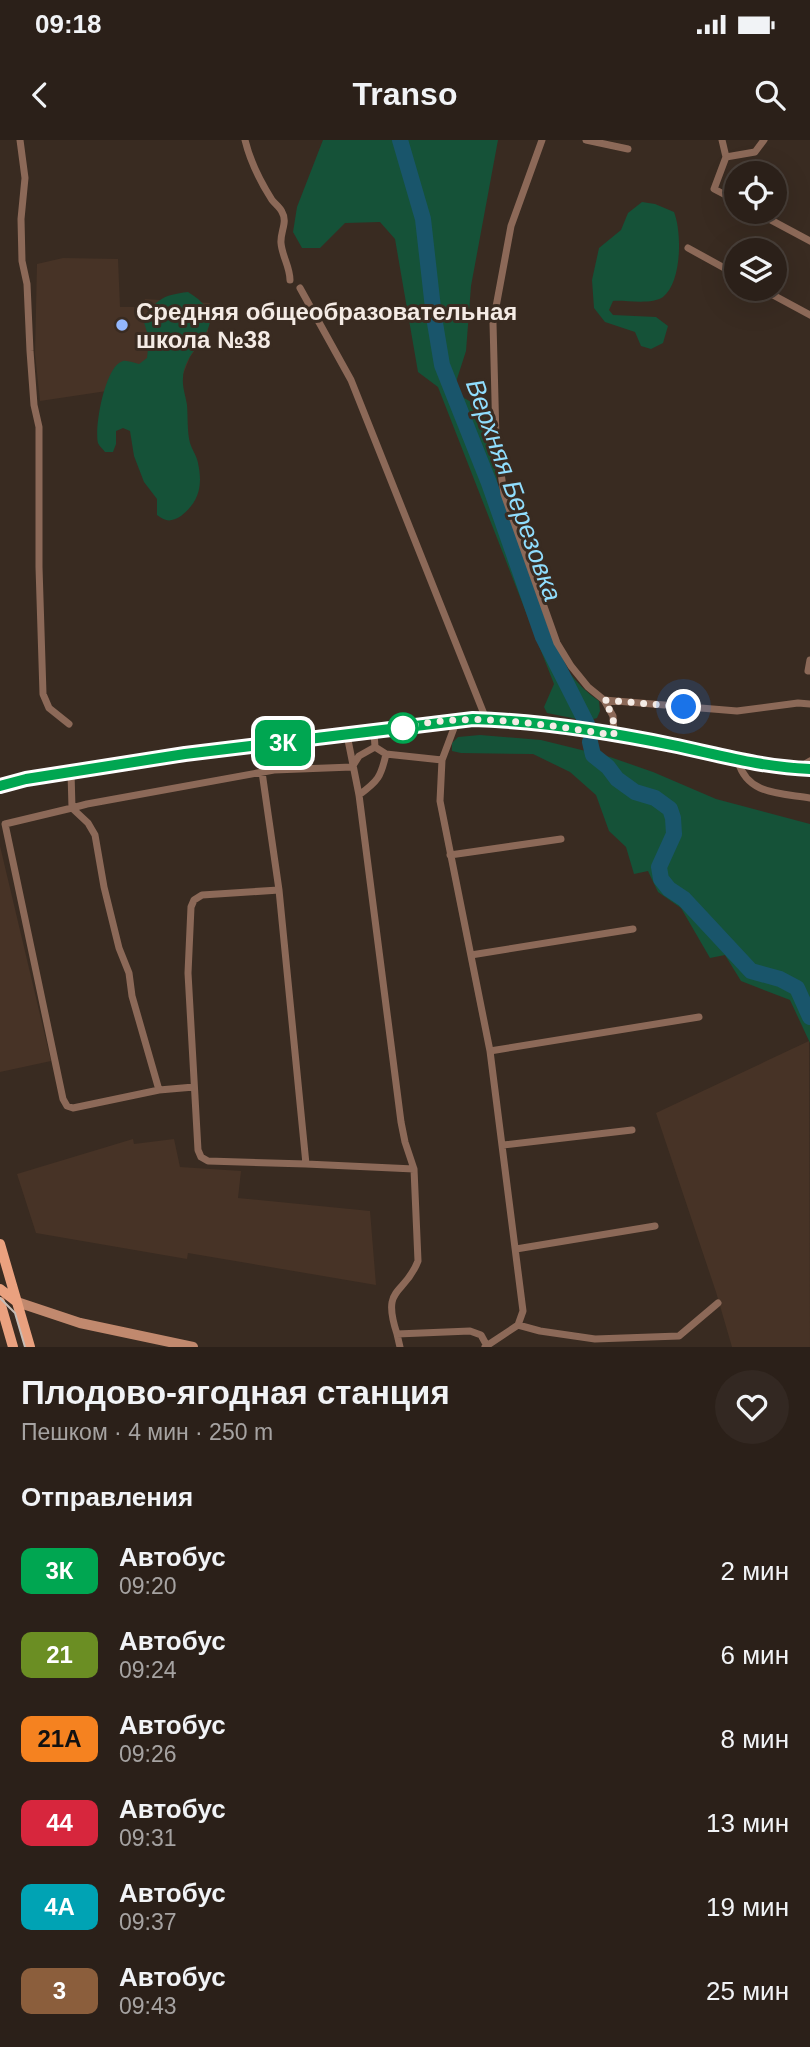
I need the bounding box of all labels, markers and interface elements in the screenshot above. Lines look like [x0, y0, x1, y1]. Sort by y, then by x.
text: 09:18 [35, 9, 102, 39]
icon: back [21, 76, 59, 114]
text: Transo [353, 76, 457, 112]
icon: search [751, 76, 789, 114]
map controls [724, 161, 787, 301]
button: locate [724, 161, 787, 224]
button: layers [724, 238, 787, 301]
place label: Средняя общеобразовательная школа №38 [136, 298, 517, 353]
marker: Средняя общеобразовательная школа №38 [114, 317, 130, 333]
water label: Верхняя Березовка [460, 375, 568, 605]
your location [666, 689, 701, 724]
unlabelled marker [388, 713, 418, 743]
line badge: 3К [252, 720, 314, 766]
text: 3К [269, 729, 297, 756]
button: heart [715, 1370, 789, 1444]
text: Плодово-ягодная станция [21, 1374, 450, 1411]
text: Пешком · 4 мин · 250 m [21, 1419, 273, 1445]
text: Отправления [21, 1482, 193, 1512]
text: Автобус [119, 1542, 226, 1572]
text: 2 мин [721, 1556, 789, 1586]
text: 3К [46, 1557, 74, 1584]
text: 09:20 [119, 1573, 177, 1599]
text: Автобус [119, 1626, 226, 1656]
text: 6 мин [721, 1640, 789, 1670]
text: 21 [46, 1641, 73, 1668]
text: 09:24 [119, 1657, 177, 1683]
text: Автобус [119, 1710, 226, 1740]
text: 8 мин [721, 1724, 789, 1754]
text: 21А [37, 1725, 82, 1752]
text: 09:26 [119, 1741, 177, 1767]
text: Автобус [119, 1794, 226, 1824]
text: 13 мин [706, 1808, 789, 1838]
text: 44 [46, 1809, 73, 1836]
text: 09:31 [119, 1825, 177, 1851]
text: Автобус [119, 1878, 226, 1908]
text: 19 мин [706, 1892, 789, 1922]
text: 4А [44, 1893, 75, 1920]
text: 09:37 [119, 1909, 177, 1935]
text: Автобус [119, 1962, 226, 1992]
text: 25 мин [706, 1976, 789, 2006]
text: 3 [53, 1977, 66, 2004]
text: 09:43 [119, 1993, 177, 2019]

